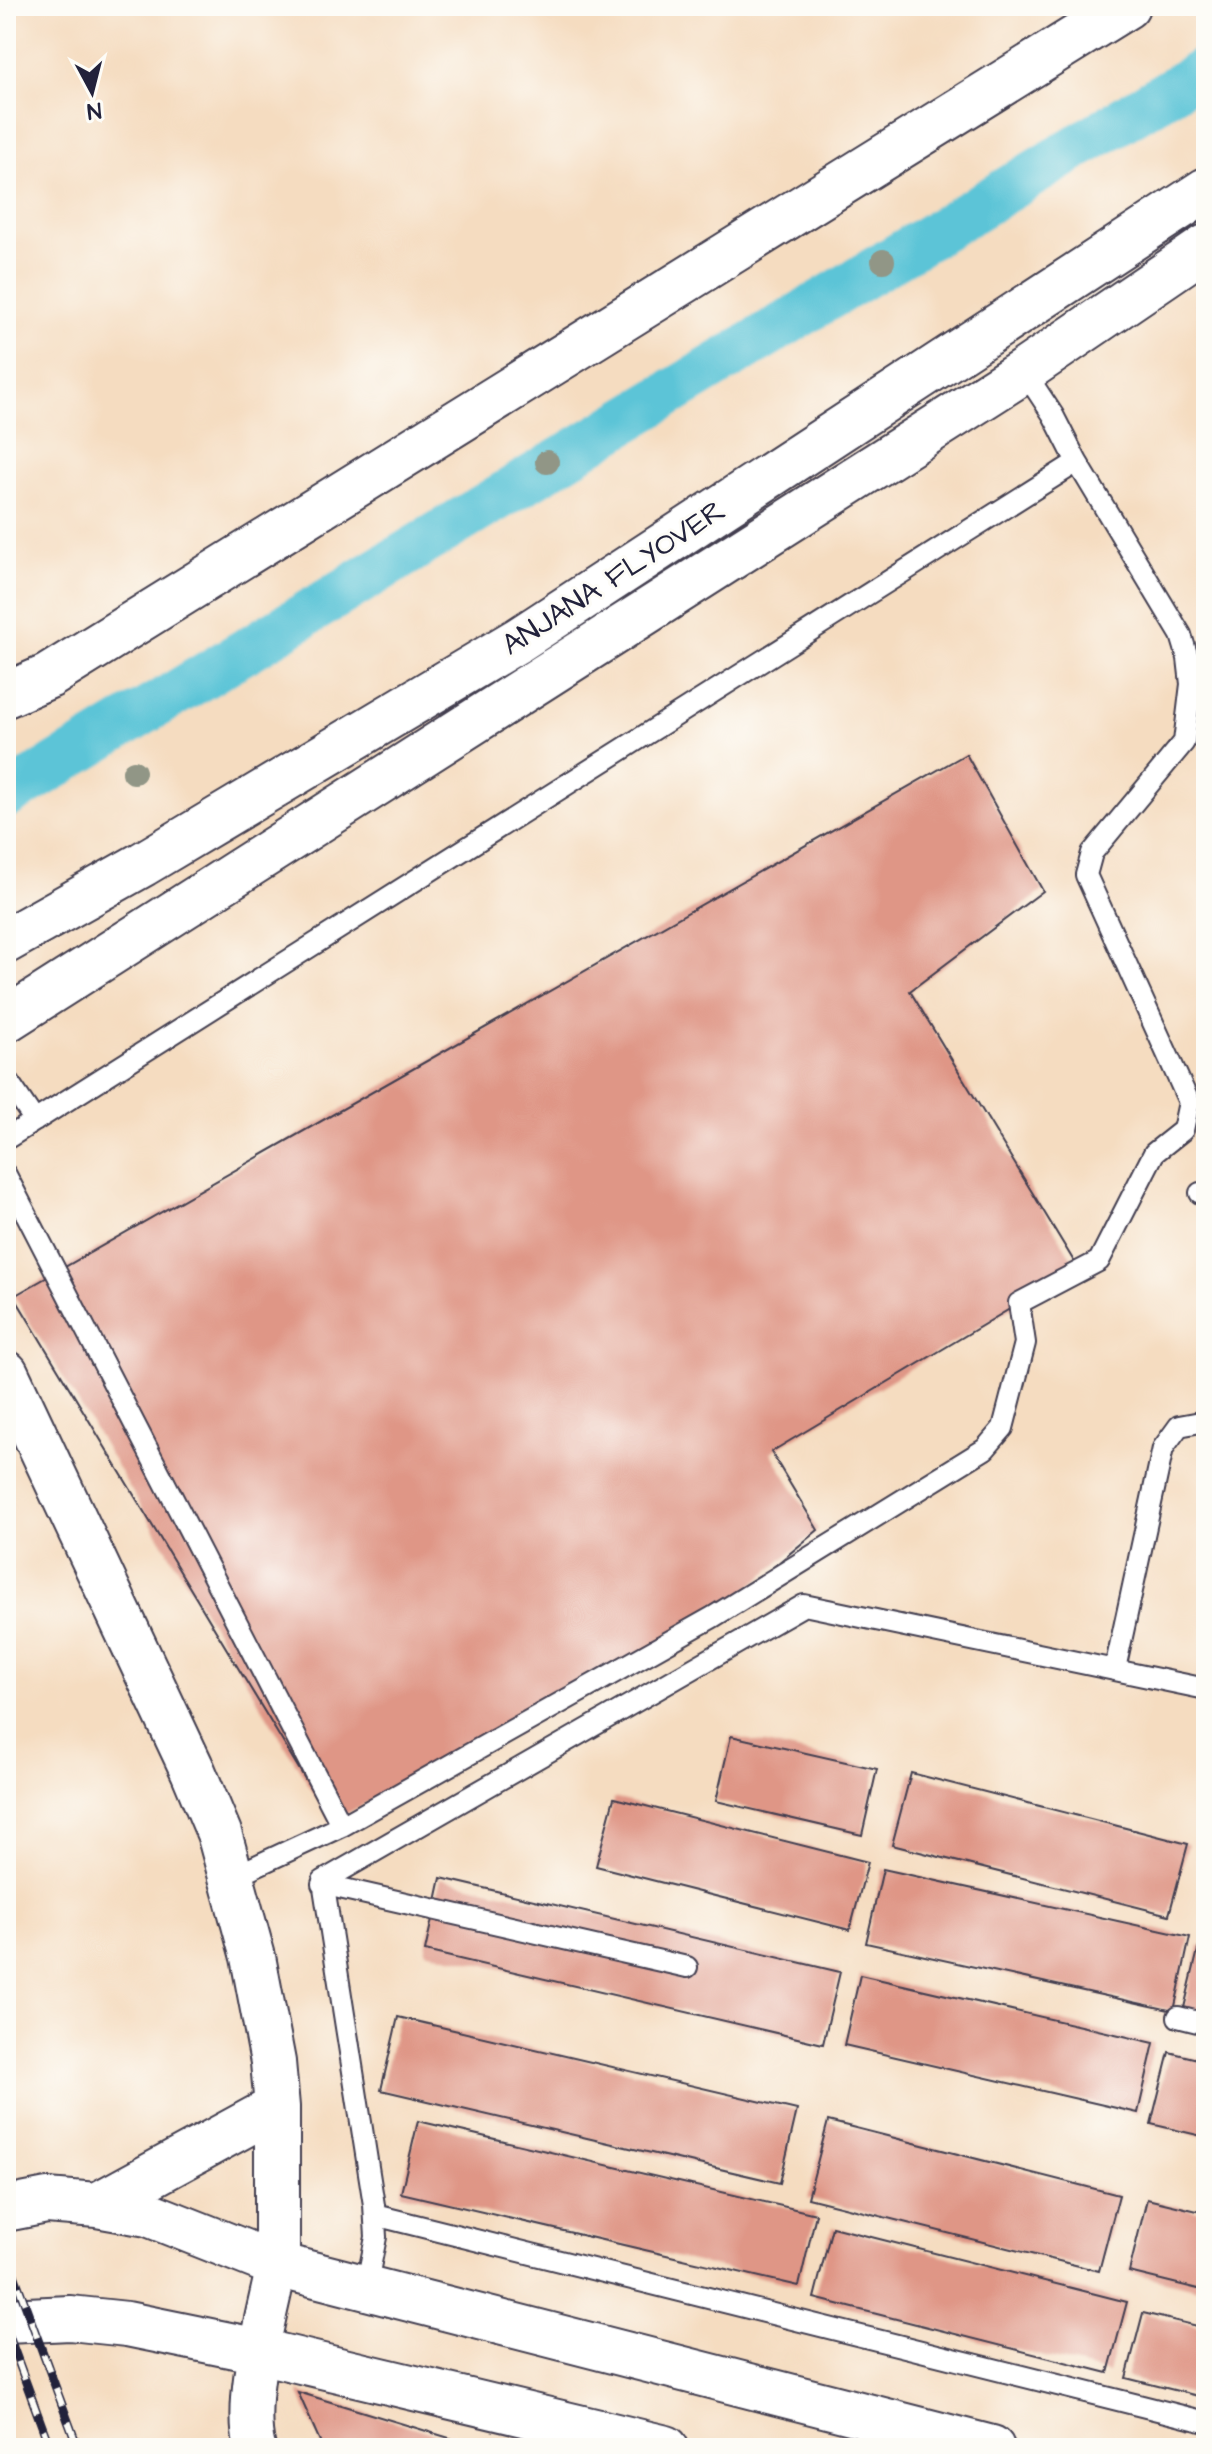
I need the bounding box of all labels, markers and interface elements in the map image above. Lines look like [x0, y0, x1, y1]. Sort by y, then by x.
north arrow [52, 52, 132, 132]
text: N [85, 94, 103, 127]
street label: ANJANA FLYOVER [494, 490, 733, 666]

